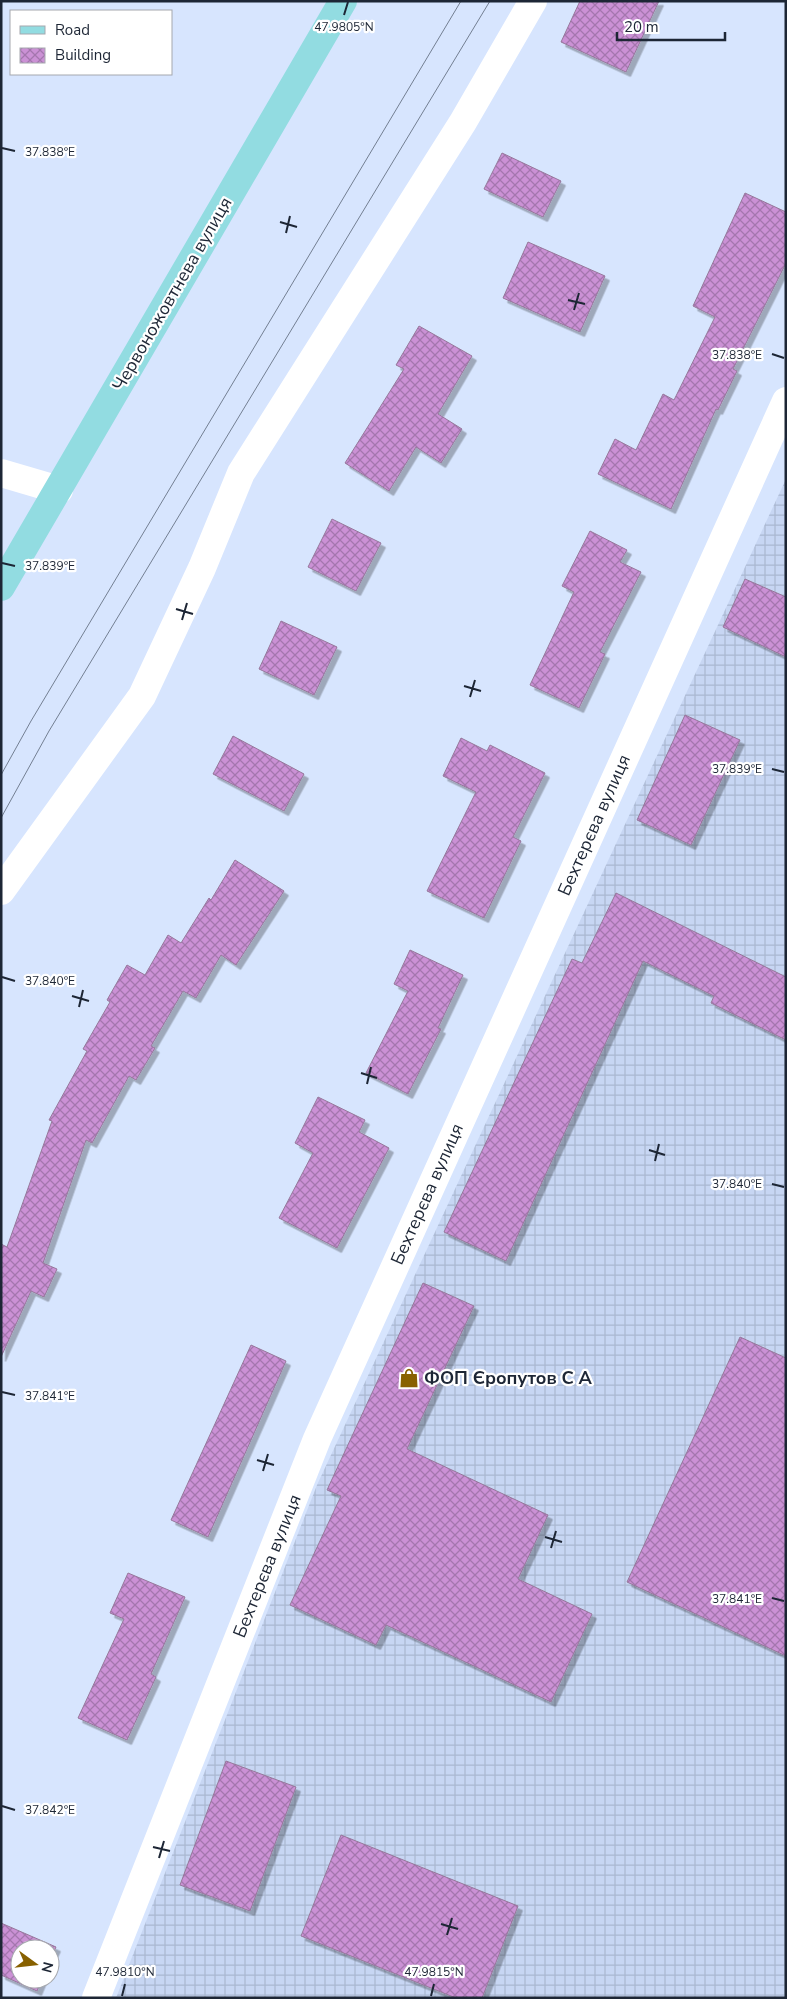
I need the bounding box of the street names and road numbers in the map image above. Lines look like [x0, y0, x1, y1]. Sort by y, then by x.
street label: Червоножовтнева вулиця [107, 193, 237, 395]
street label: Бехтерєва вулиця [552, 750, 636, 900]
street label: Бехтерєва вулиця [385, 1119, 469, 1269]
street label: Бехтерєва вулиця [227, 1491, 307, 1641]

